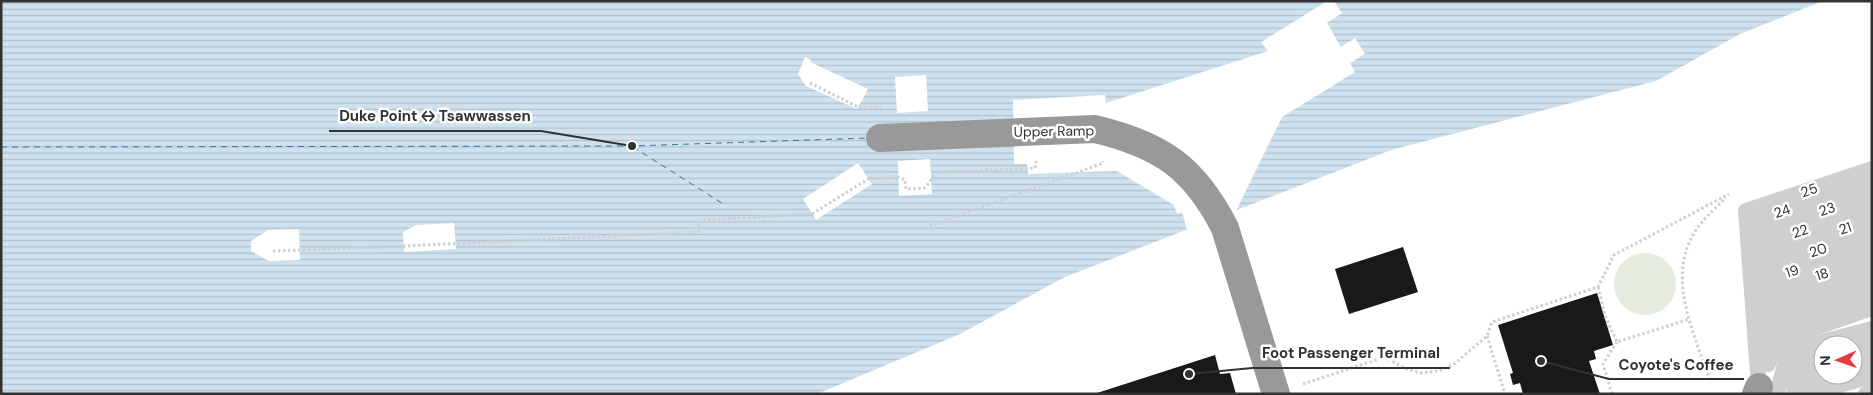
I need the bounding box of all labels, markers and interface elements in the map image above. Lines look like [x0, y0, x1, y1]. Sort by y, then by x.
callout: Duke Point ↔ Tsawwassen [329, 101, 541, 131]
text: Duke Point ↔ Tsawwassen [339, 106, 531, 126]
street label: Upper Ramp [1014, 121, 1095, 141]
street label: 25 [1798, 179, 1820, 201]
street label: 23 [1816, 198, 1838, 220]
street label: 24 [1771, 200, 1793, 222]
street label: 21 [1836, 218, 1854, 238]
street label: 22 [1790, 220, 1810, 242]
street label: 20 [1807, 239, 1829, 261]
street label: 19 [1783, 260, 1801, 282]
street label: 18 [1813, 263, 1831, 285]
north arrow [1813, 335, 1863, 385]
callout: Foot Passenger Terminal [1252, 338, 1450, 368]
text: Foot Passenger Terminal [1262, 343, 1440, 363]
callout: Coyote's Coffee [1609, 349, 1744, 379]
text: Coyote's Coffee [1619, 355, 1733, 375]
text: N [1816, 355, 1834, 366]

